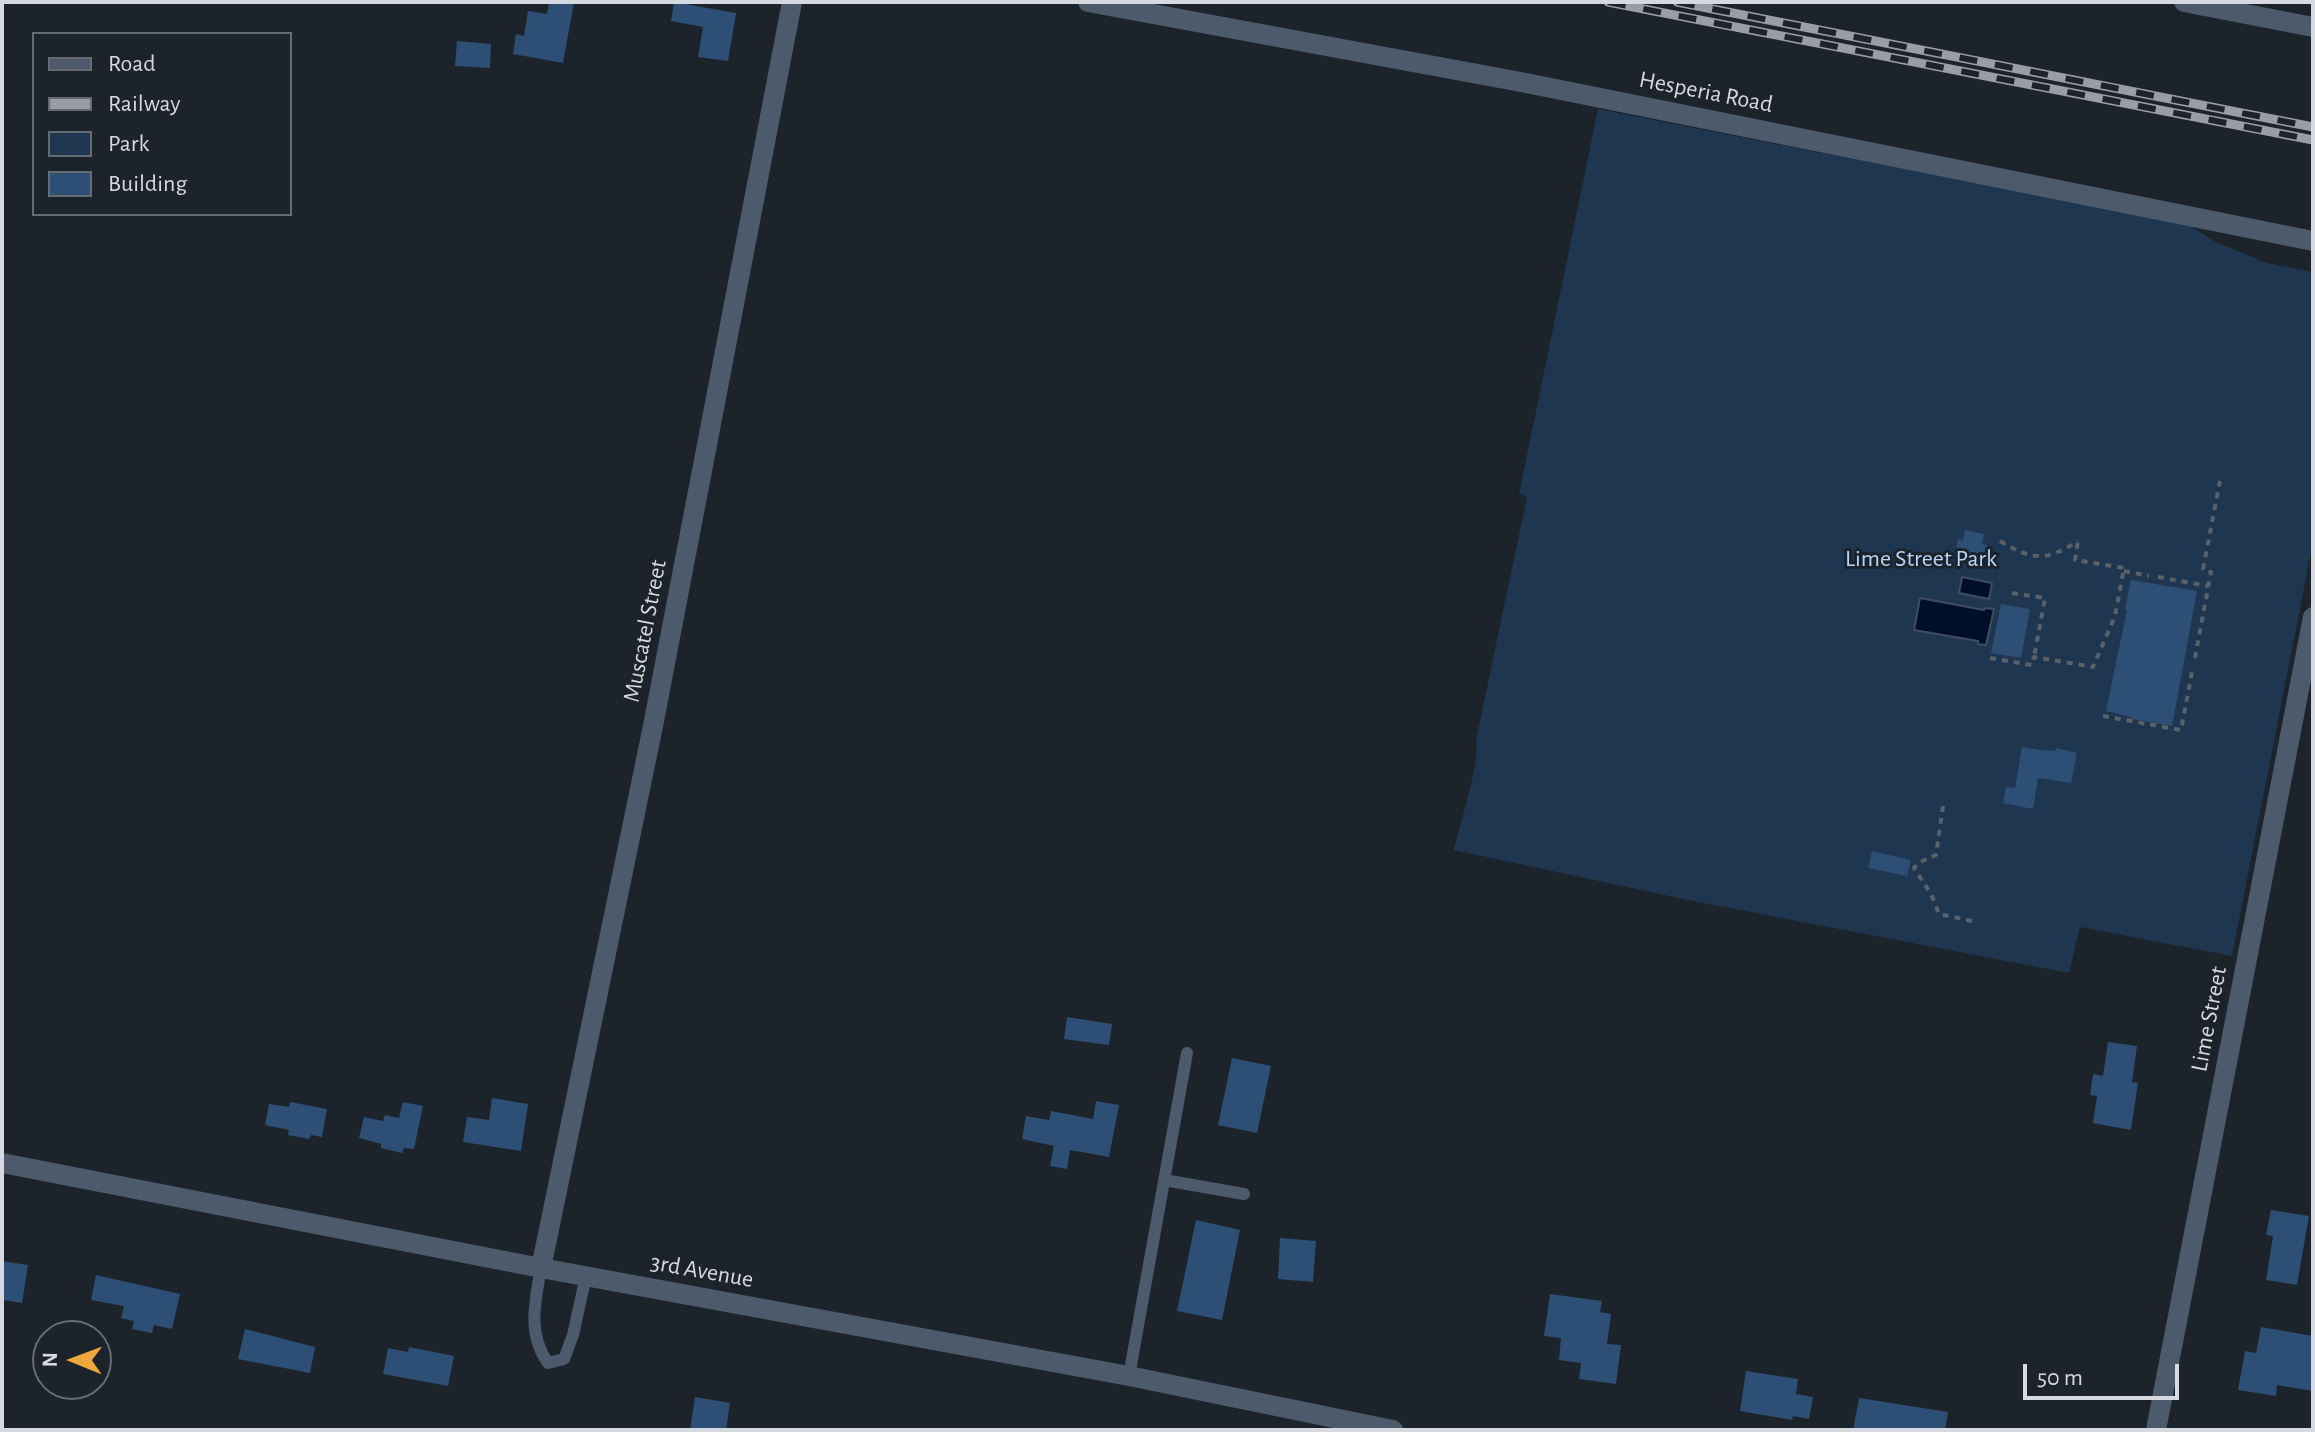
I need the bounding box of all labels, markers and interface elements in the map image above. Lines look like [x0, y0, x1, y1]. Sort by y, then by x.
legend [32, 32, 292, 216]
text: Road [108, 52, 156, 76]
street label: Hesperia Road [1637, 65, 1775, 119]
text: Railway [108, 92, 180, 116]
text: Park [108, 132, 149, 156]
text: Building [108, 172, 187, 196]
park label: Lime Street Park [1845, 545, 1997, 573]
street label: Muscatel Street [617, 557, 673, 705]
street label: Lime Street [2185, 964, 2233, 1074]
street label: 3rd Avenue [648, 1248, 756, 1294]
north arrow [32, 1320, 112, 1400]
scale bar [2027, 1348, 2183, 1398]
text: N [39, 1352, 61, 1367]
text: 50 m [2037, 1366, 2083, 1390]

